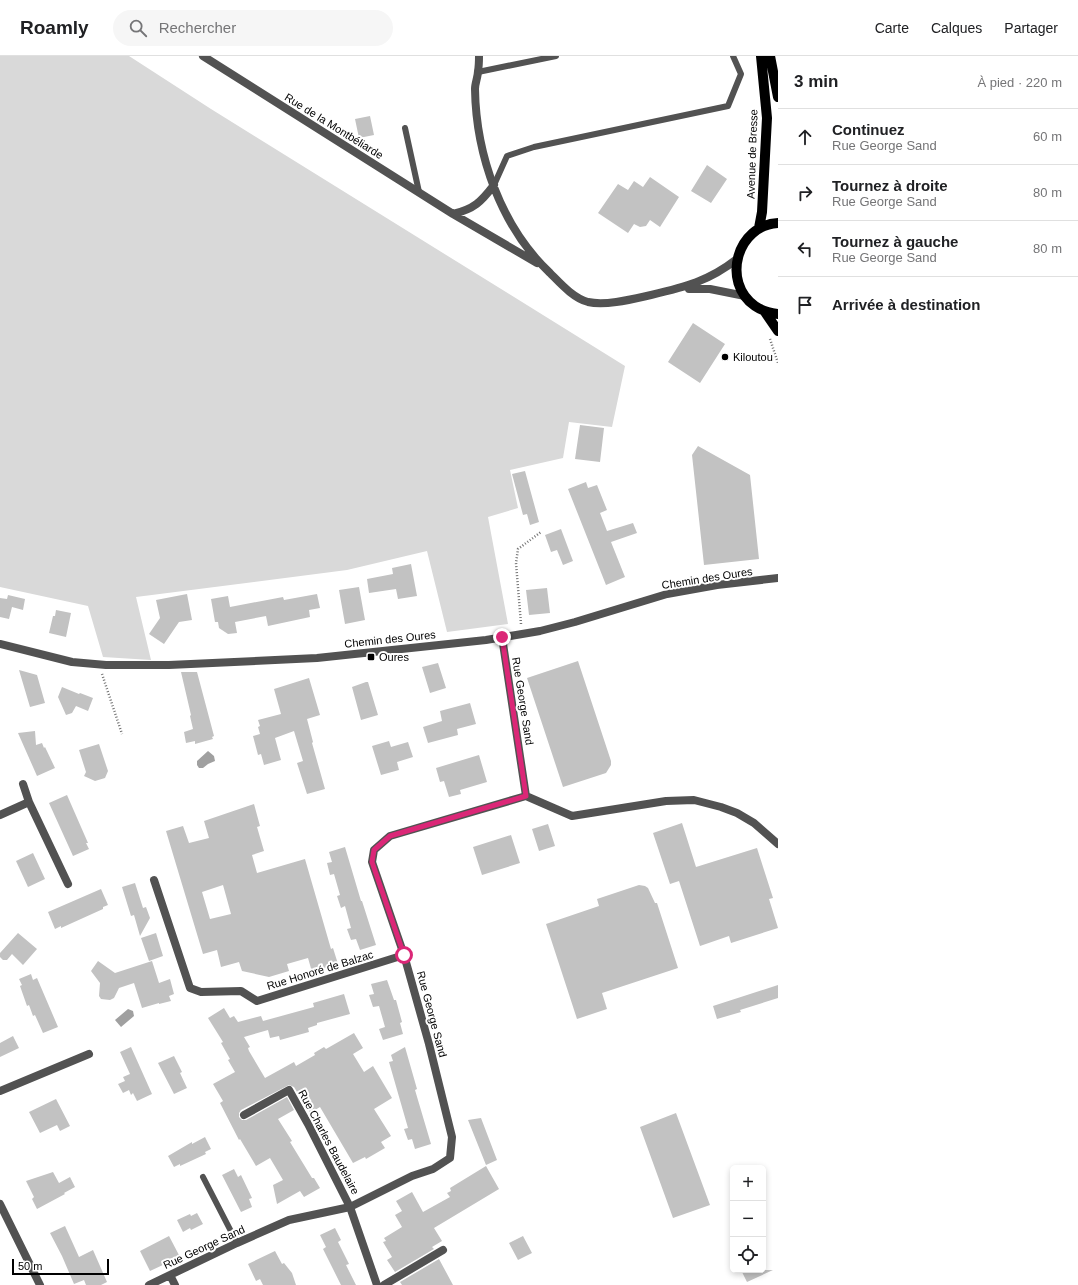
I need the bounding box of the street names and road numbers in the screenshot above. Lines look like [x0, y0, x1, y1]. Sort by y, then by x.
street label: Rue de la Montbéliarde [283, 91, 385, 161]
street label: Avenue de Bresse [744, 109, 760, 199]
street label: Chemin des Oures [661, 565, 754, 591]
street label: Chemin des Oures [344, 628, 437, 650]
street label: Rue George Sand [510, 656, 536, 746]
street label: Rue Honoré de Balzac [265, 948, 375, 992]
street label: Rue George Sand [415, 970, 449, 1058]
street label: Rue Charles Baudelaire [296, 1088, 362, 1196]
street label: Rue George Sand [161, 1223, 247, 1271]

